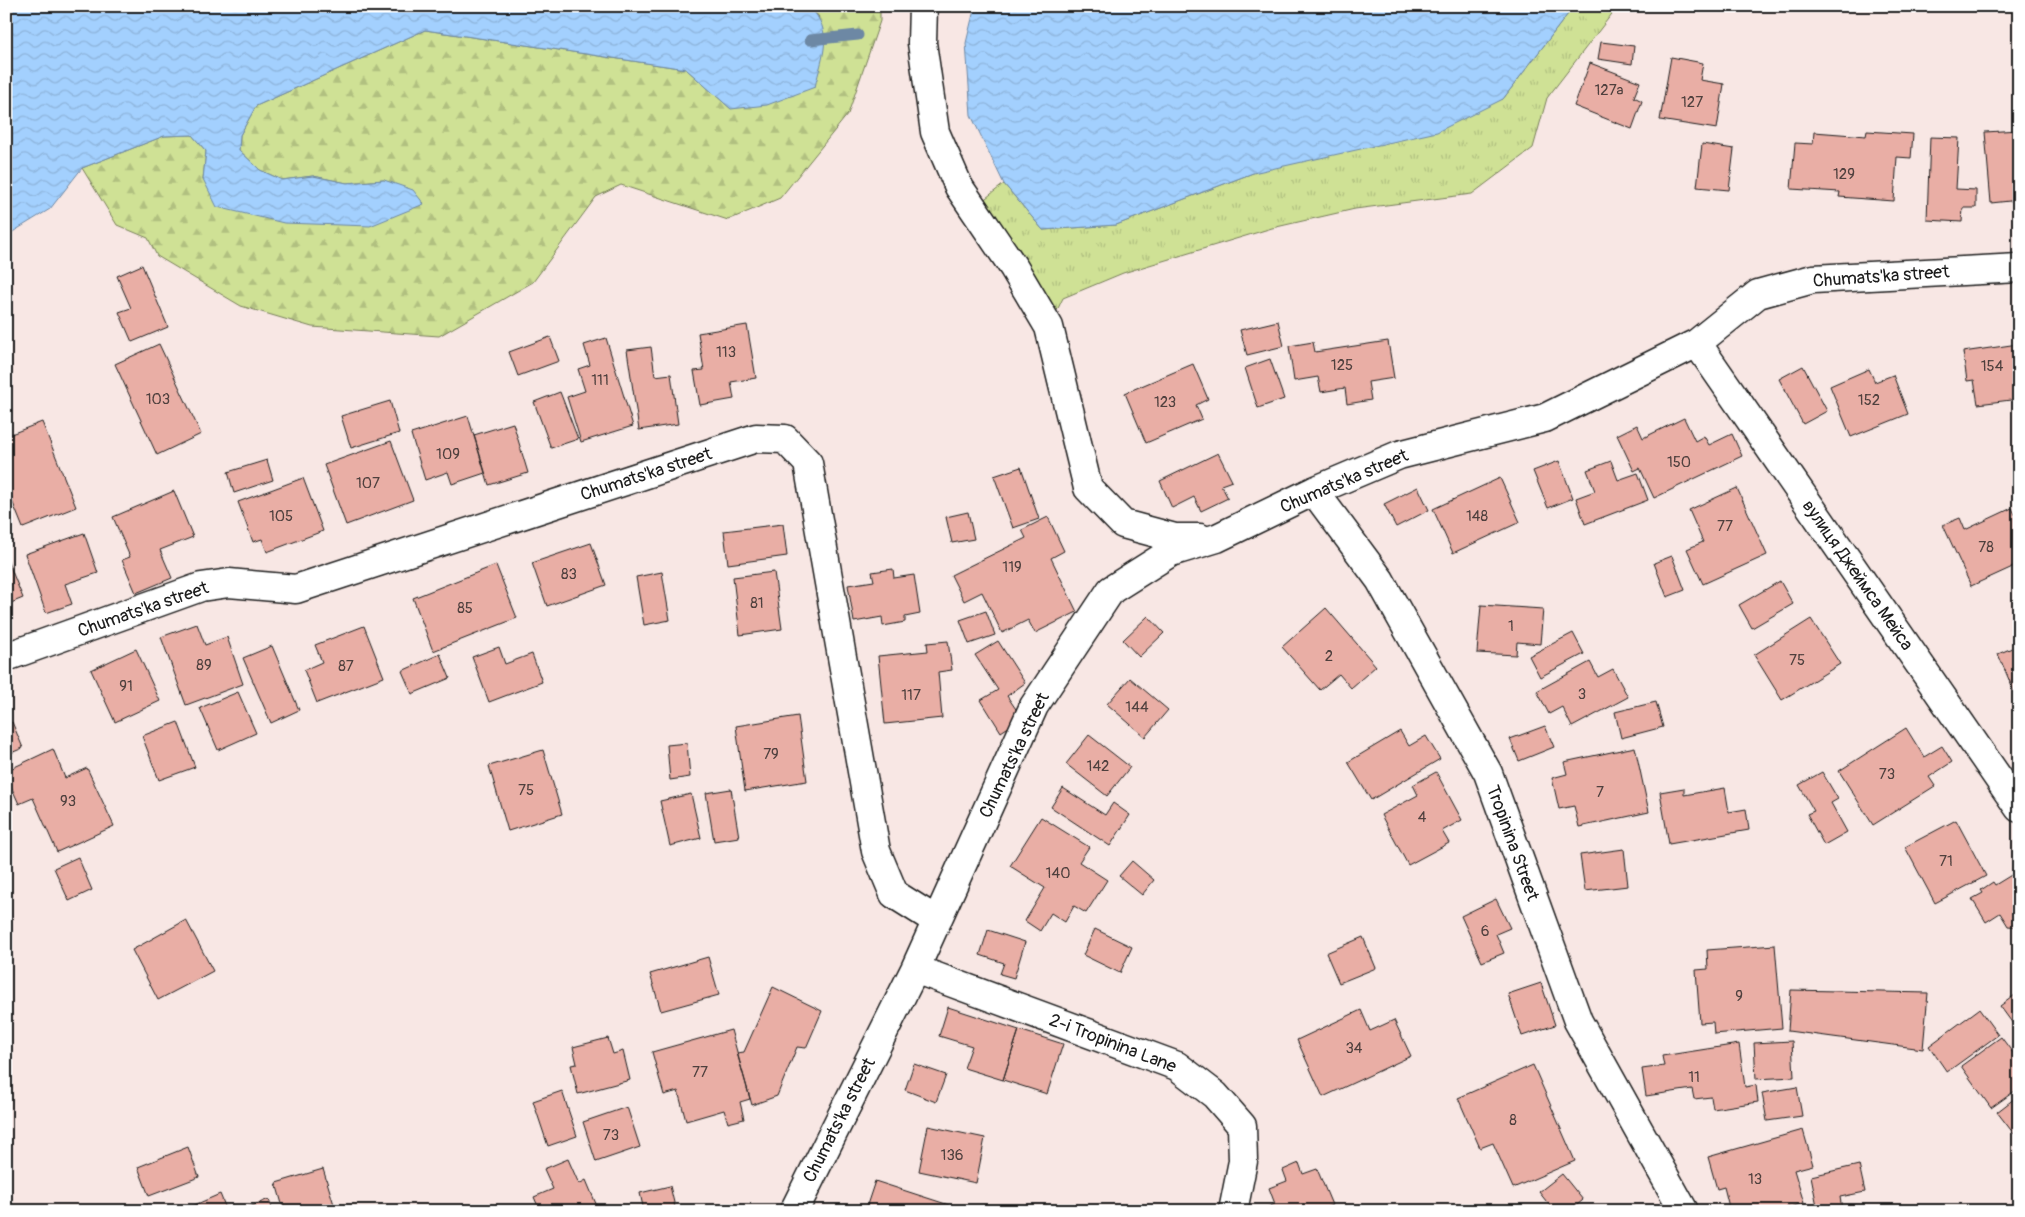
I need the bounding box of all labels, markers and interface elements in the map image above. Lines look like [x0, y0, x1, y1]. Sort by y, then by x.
house number: 127а [1594, 81, 1624, 100]
house number: 127 [1681, 93, 1703, 112]
house number: 129 [1833, 165, 1855, 184]
street label: Chumats'ka street [1812, 260, 1951, 293]
house number: 113 [716, 343, 736, 362]
house number: 125 [1331, 356, 1353, 375]
house number: 154 [1981, 357, 2004, 376]
house number: 111 [591, 371, 609, 390]
house number: 103 [146, 390, 170, 409]
house number: 152 [1858, 391, 1880, 410]
house number: 123 [1154, 393, 1176, 412]
street label: Chumats'ka street [578, 442, 716, 507]
street label: Chumats'ka street [1277, 444, 1412, 519]
house number: 109 [436, 445, 460, 464]
house number: 150 [1667, 453, 1691, 472]
house number: 107 [356, 474, 380, 493]
street label: вулиця Джеймса Мейса [1797, 495, 1918, 655]
house number: 105 [269, 507, 293, 526]
house number: 148 [1466, 507, 1488, 526]
house number: 77 [1717, 517, 1733, 536]
house number: 78 [1978, 538, 1994, 557]
house number: 119 [1002, 558, 1022, 577]
house number: 83 [561, 565, 577, 584]
street label: Chumats'ka street [75, 576, 212, 643]
house number: 81 [750, 594, 764, 613]
house number: 85 [457, 599, 473, 618]
house number: 1 [1508, 617, 1514, 636]
house number: 2 [1325, 647, 1333, 666]
house number: 75 [1789, 651, 1805, 670]
house number: 89 [196, 656, 212, 675]
house number: 87 [338, 657, 354, 676]
house number: 91 [119, 677, 133, 696]
house number: 3 [1578, 685, 1586, 704]
house number: 117 [901, 686, 921, 705]
street label: Chumats'ka street [974, 688, 1055, 822]
house number: 144 [1125, 698, 1149, 717]
house number: 79 [763, 745, 779, 764]
house number: 142 [1087, 757, 1109, 776]
house number: 73 [1879, 765, 1895, 784]
house number: 75 [518, 781, 534, 800]
street label: Tropinina Street [1481, 782, 1544, 905]
house number: 7 [1596, 783, 1604, 802]
house number: 93 [60, 792, 76, 811]
house number: 4 [1418, 808, 1427, 827]
house number: 71 [1939, 852, 1953, 871]
house number: 140 [1046, 864, 1070, 883]
house number: 6 [1481, 922, 1489, 941]
house number: 9 [1735, 987, 1743, 1006]
street label: 2-i Tropinina Lane [1046, 1009, 1180, 1078]
house number: 34 [1345, 1039, 1363, 1058]
street label: Chumats'ka street [798, 1053, 881, 1186]
house number: 77 [692, 1063, 708, 1082]
house number: 11 [1688, 1068, 1700, 1087]
house number: 8 [1509, 1111, 1517, 1130]
house number: 73 [603, 1126, 619, 1145]
house number: 136 [941, 1146, 963, 1165]
house number: 13 [1748, 1170, 1762, 1189]

